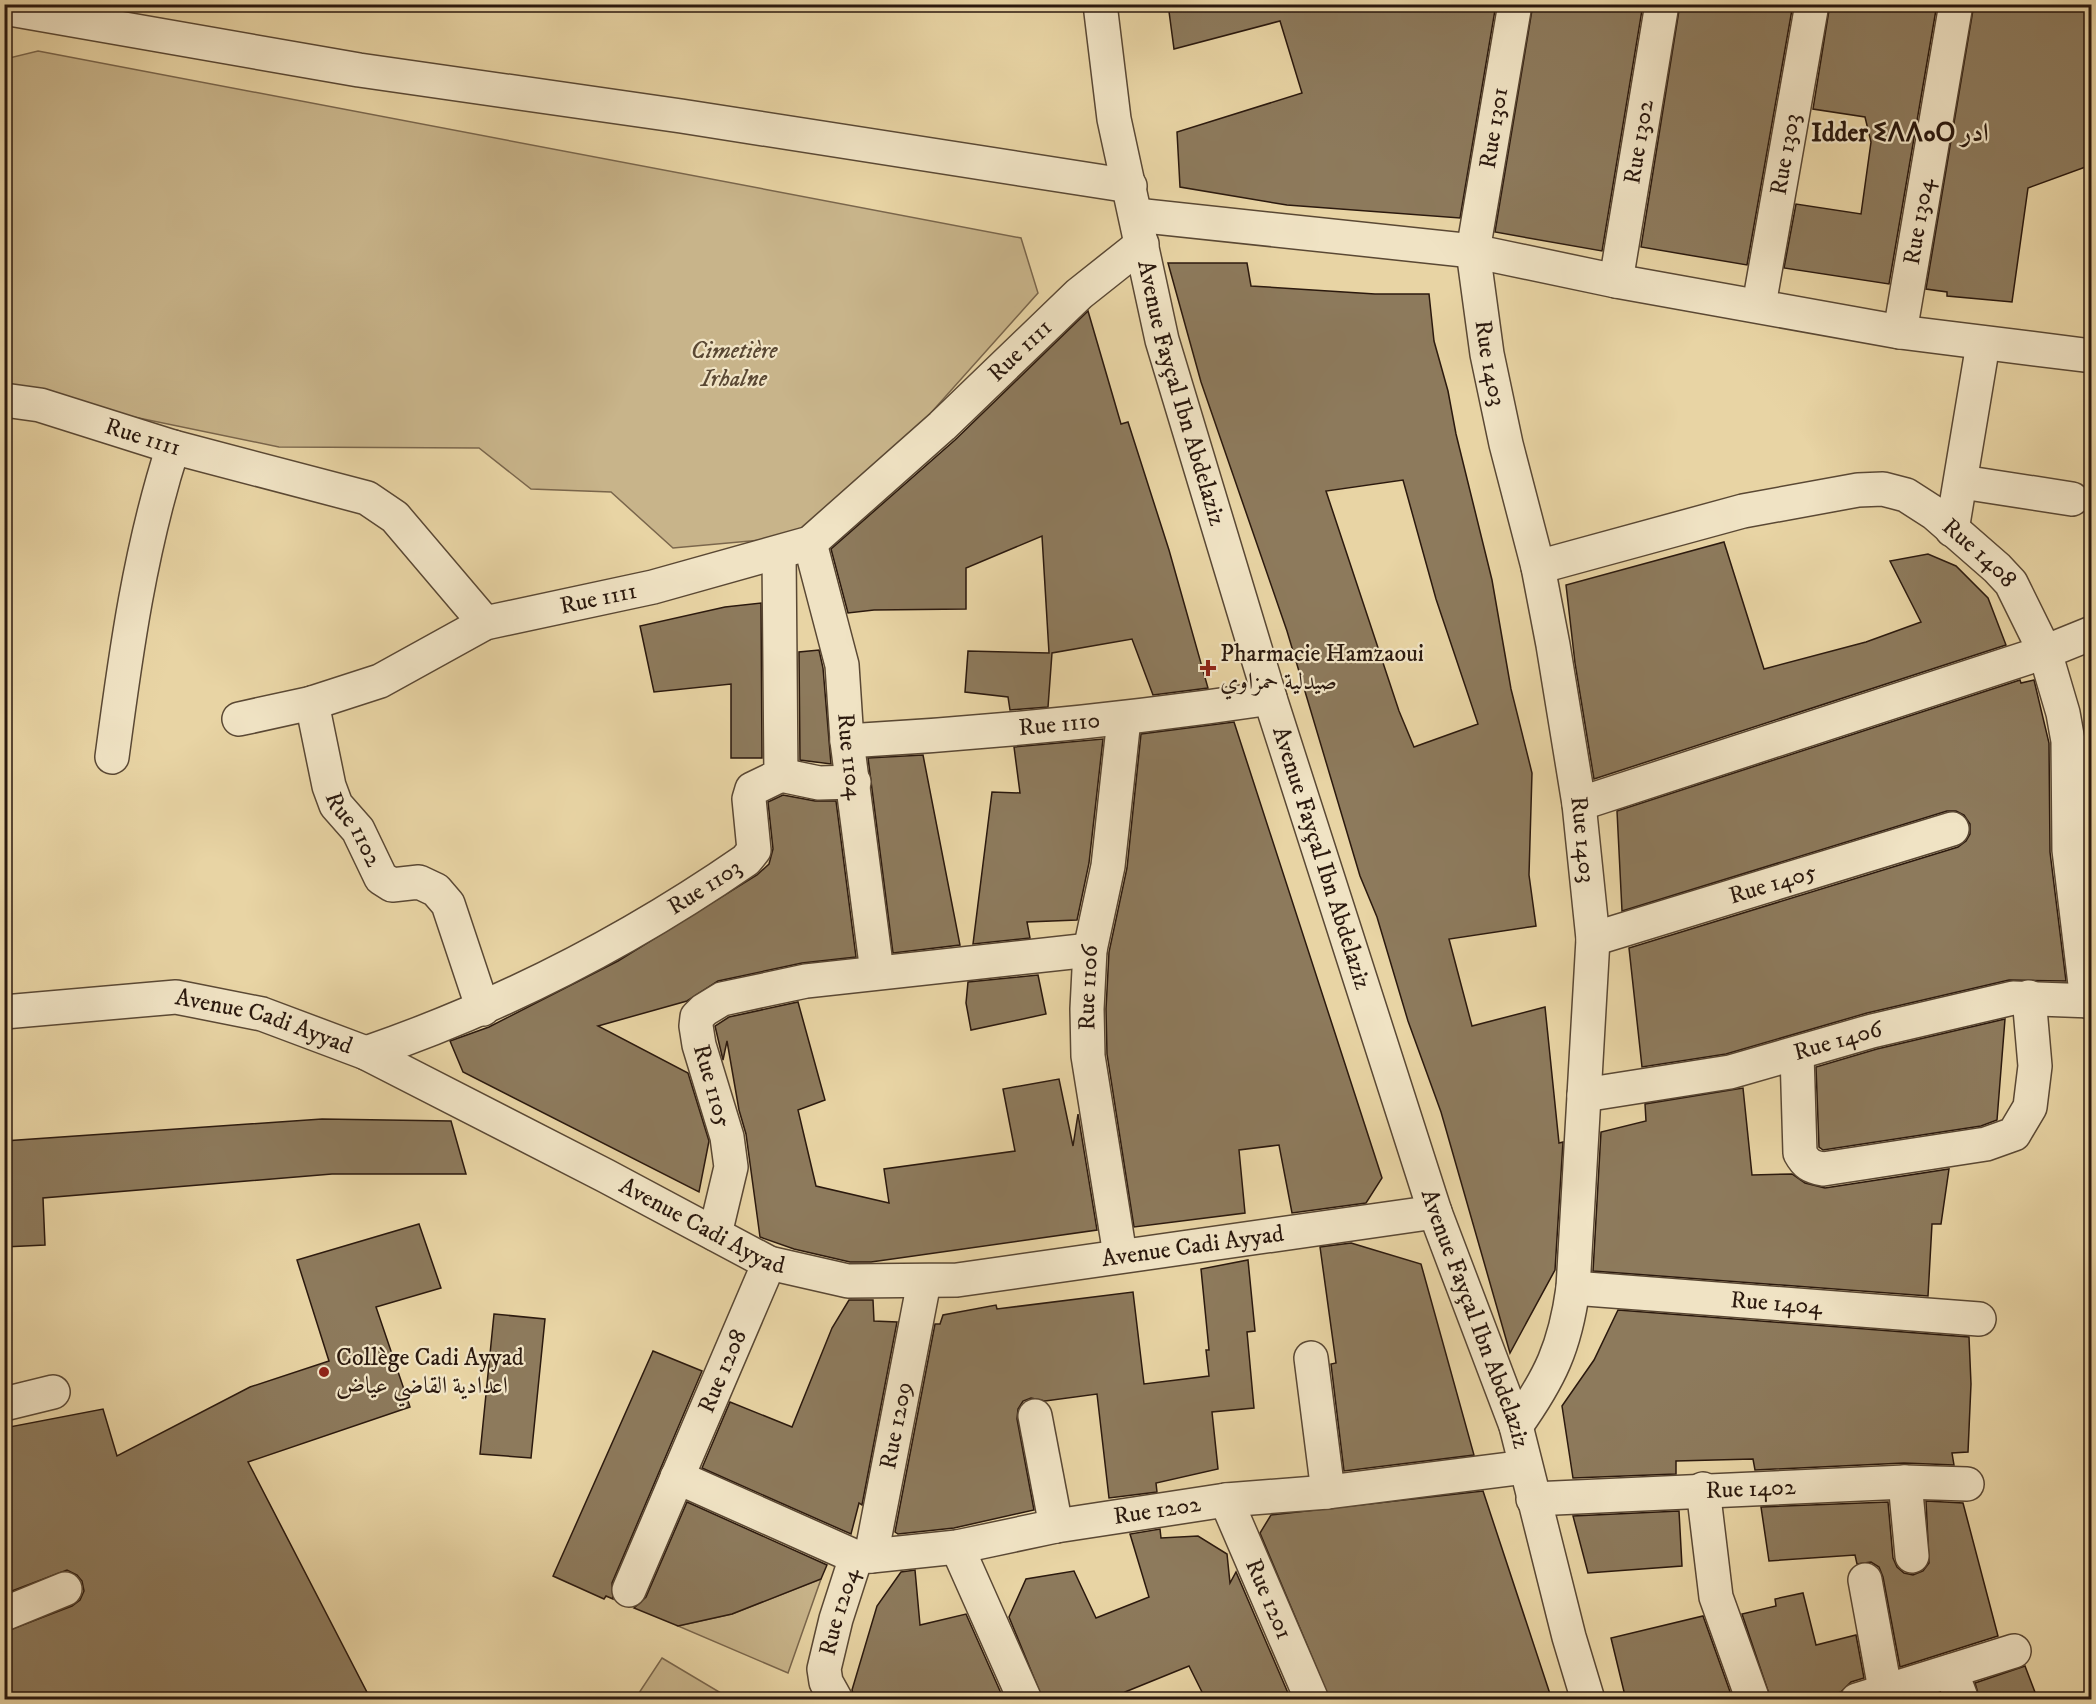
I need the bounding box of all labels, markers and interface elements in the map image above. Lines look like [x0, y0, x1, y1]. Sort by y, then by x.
street label: Rue 1301 [1473, 85, 1515, 171]
street label: Rue 1302 [1617, 97, 1661, 186]
street label: Rue 1303 [1764, 111, 1807, 197]
district label: Idder ⵉⴷⴷⴰⵔ ادر [1811, 117, 1989, 150]
street label: Rue 1304 [1897, 175, 1941, 267]
street label: Avenue Fayçal Ibn Abdelaziz [1130, 258, 1232, 530]
street label: Rue 1111 [982, 313, 1059, 388]
street label: Rue 1403 [1468, 318, 1513, 409]
park label: Cimetière Irhalne [691, 336, 778, 394]
street label: Rue 1111 [101, 411, 184, 463]
street label: Rue 1408 [1936, 512, 2023, 594]
street label: Rue 1111 [557, 576, 640, 622]
place label: Pharmacie Hamzaoui صيدلية حمزاوي [1220, 639, 1424, 700]
marker: Pharmacie Hamzaoui صيدلية حمزاوي [1201, 661, 1215, 675]
street label: Rue 1110 [1017, 705, 1102, 743]
street label: Rue 1104 [830, 712, 870, 803]
street label: Avenue Fayçal Ibn Abdelaziz [1265, 723, 1378, 994]
street label: Rue 1102 [318, 788, 389, 872]
street label: Rue 1403 [1563, 795, 1602, 885]
street label: Rue 1103 [662, 852, 747, 922]
street label: Rue 1405 [1725, 856, 1820, 911]
street label: Rue 1106 [1072, 943, 1105, 1031]
street label: Avenue Cadi Ayyad [173, 982, 357, 1062]
street label: Rue 1406 [1790, 1014, 1886, 1068]
street label: Rue 1105 [686, 1041, 738, 1131]
street label: Avenue Cadi Ayyad [614, 1171, 788, 1281]
street label: Avenue Fayçal Ibn Abdelaziz [1414, 1186, 1536, 1452]
street label: Avenue Cadi Ayyad [1100, 1219, 1286, 1274]
street label: Rue 1404 [1729, 1285, 1825, 1322]
street label: Rue 1208 [692, 1325, 754, 1418]
place label: Collège Cadi Ayyad اعدادية القاضي عياض [336, 1343, 524, 1407]
marker: Collège Cadi Ayyad اعدادية القاضي عياض [317, 1365, 331, 1379]
street label: Rue 1209 [873, 1379, 919, 1472]
street label: Rue 1402 [1705, 1472, 1797, 1506]
street label: Rue 1202 [1111, 1489, 1203, 1532]
street label: Rue 1201 [1238, 1554, 1299, 1644]
street label: Rue 1204 [813, 1563, 867, 1659]

